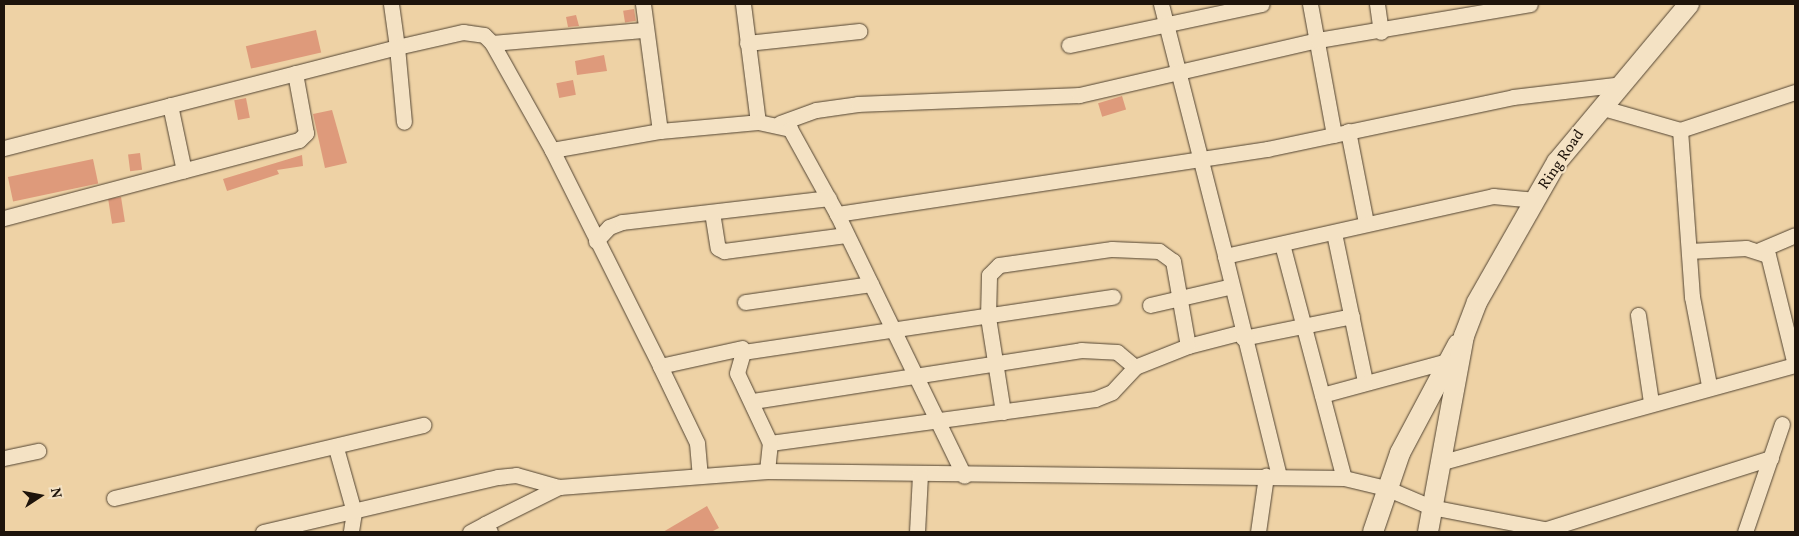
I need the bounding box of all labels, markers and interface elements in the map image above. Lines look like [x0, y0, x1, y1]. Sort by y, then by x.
street label: Ring Road [1535, 127, 1589, 193]
north arrow [15, 471, 65, 521]
text: N [45, 486, 66, 500]

